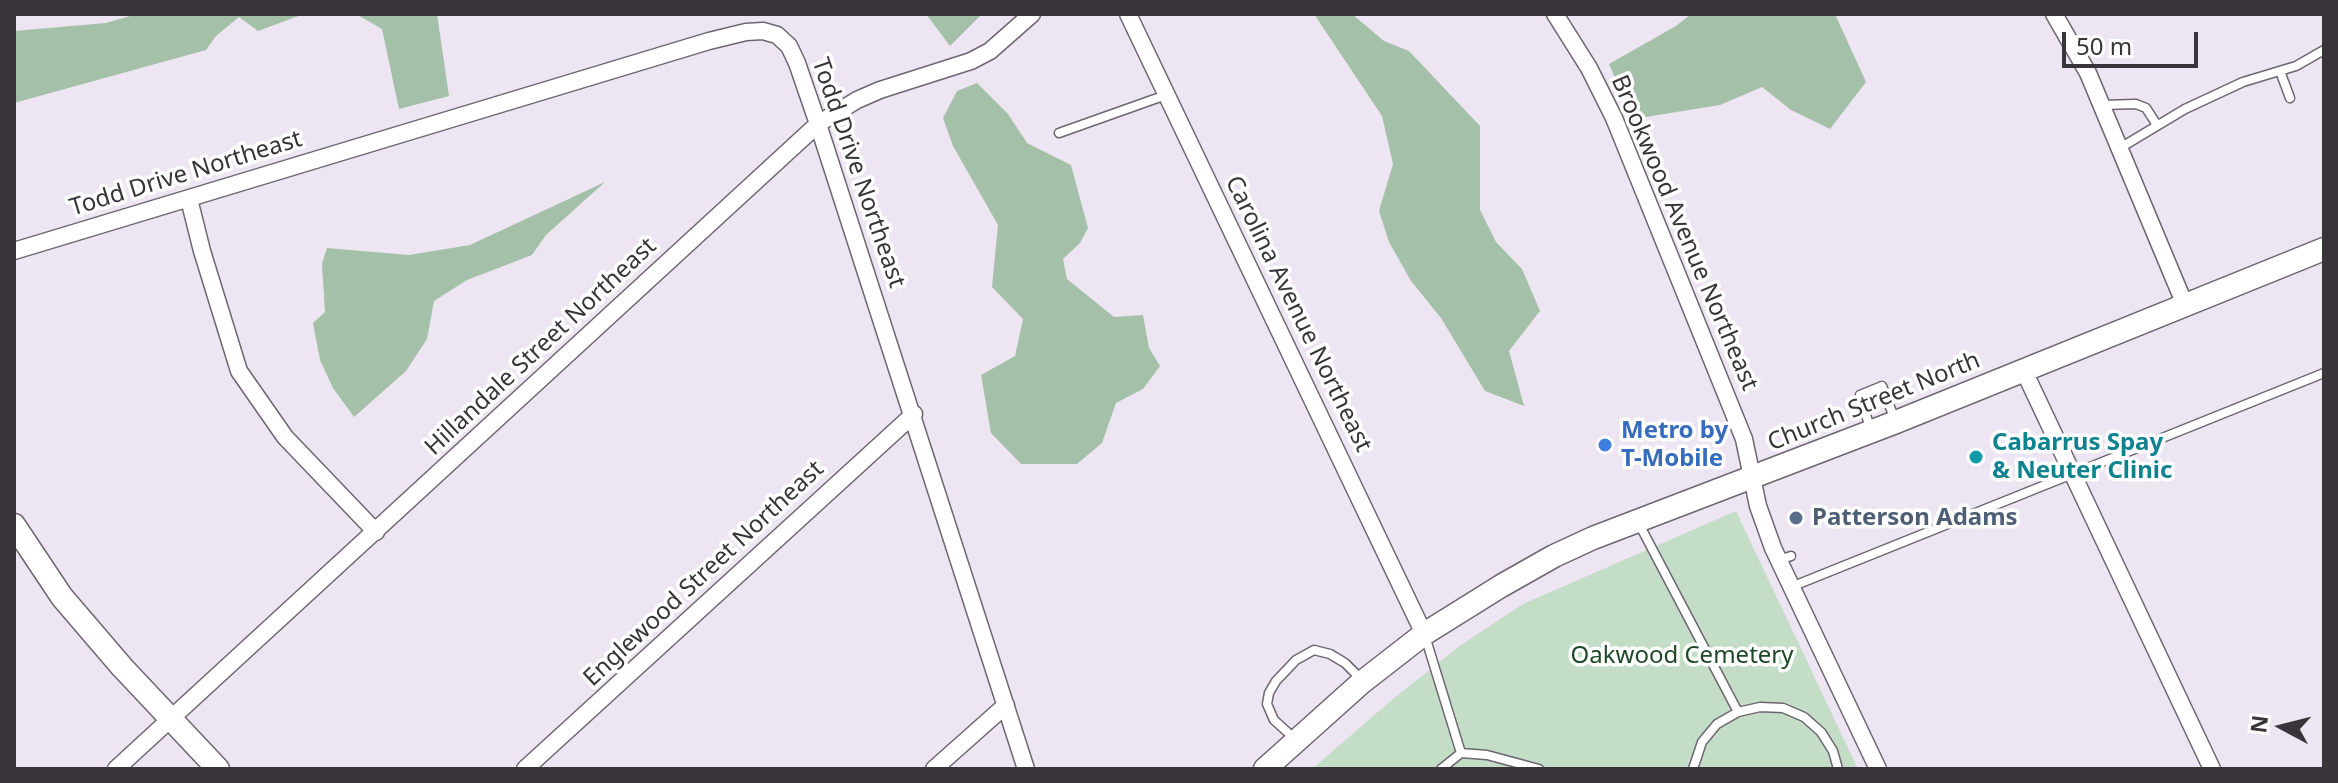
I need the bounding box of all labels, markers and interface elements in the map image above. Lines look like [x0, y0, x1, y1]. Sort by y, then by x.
scale bar [2066, 16, 2202, 66]
text: 50 m [2076, 29, 2132, 62]
street label: Todd Drive Northeast [805, 54, 911, 292]
street label: Brookwood Avenue Northeast [1604, 71, 1764, 395]
street label: Todd Drive Northeast [67, 125, 305, 223]
street label: Carolina Avenue Northeast [1219, 171, 1377, 457]
street label: Hillandale Street Northeast [419, 232, 663, 462]
street label: Church Street North [1764, 346, 1984, 458]
place label: Metro by T-Mobile [1621, 417, 1728, 473]
place label: Cabarrus Spay & Neuter Clinic [1992, 429, 2172, 485]
marker: Metro by T-Mobile [1596, 436, 1614, 454]
marker: Cabarrus Spay & Neuter Clinic [1967, 448, 1985, 466]
street label: Englewood Street Northeast [578, 455, 830, 693]
place label: Patterson Adams [1812, 504, 2018, 532]
marker: Patterson Adams [1787, 509, 1805, 527]
park label: Oakwood Cemetery [1571, 642, 1793, 670]
north arrow [2242, 687, 2322, 767]
text: N [2242, 713, 2274, 735]

